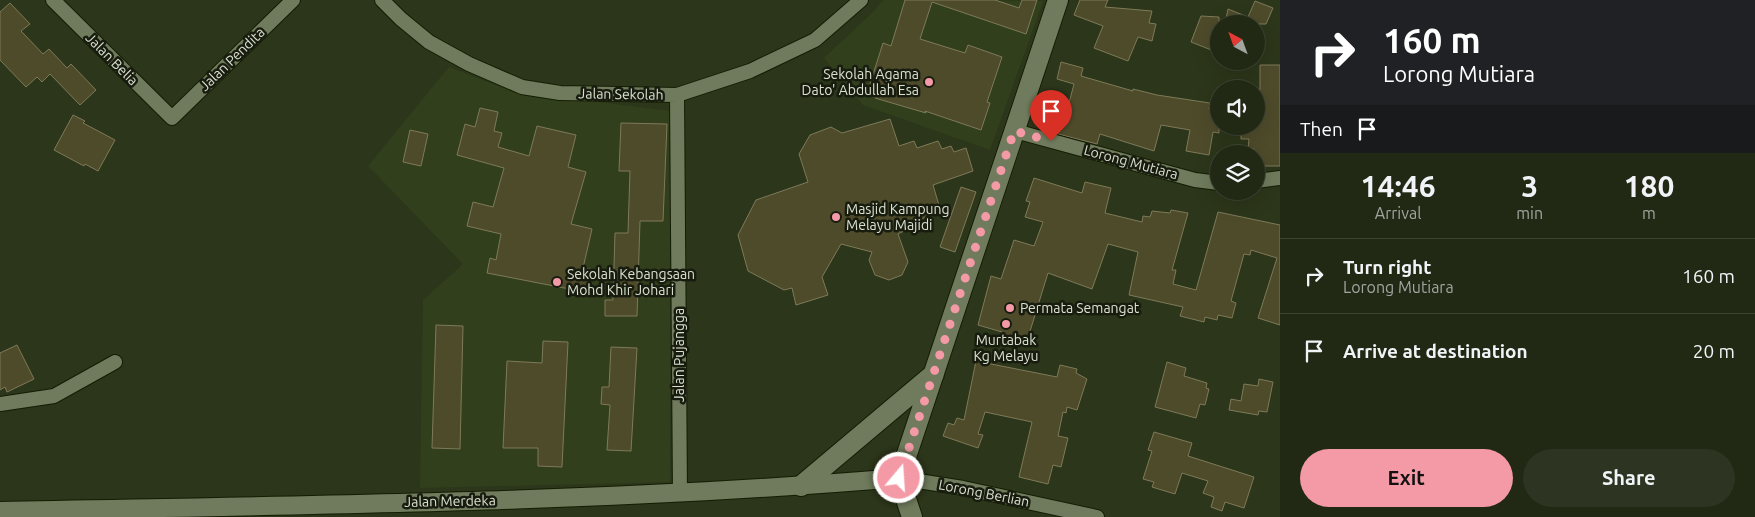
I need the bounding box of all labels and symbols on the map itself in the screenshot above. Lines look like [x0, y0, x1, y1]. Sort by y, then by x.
north arrow [1210, 15, 1265, 70]
street label: Jalan Pendita [196, 24, 268, 94]
street label: Jalan Belia [83, 30, 141, 88]
place label: Sekolah Agama Dato' Abdullah Esa [802, 66, 919, 98]
marker: Sekolah Agama Dato' Abdullah Esa [923, 76, 935, 88]
street label: Jalan Sekolah [578, 85, 664, 103]
pin [1030, 90, 1072, 141]
street label: Lorong Mutiara [1082, 142, 1180, 182]
place label: Masjid Kampung Melayu Majidi [846, 201, 950, 233]
marker: Masjid Kampung Melayu Majidi [830, 211, 842, 223]
place label: Sekolah Kebangsaan Mohd Khir Johari [567, 266, 695, 298]
marker: Sekolah Kebangsaan Mohd Khir Johari [551, 276, 563, 288]
place label: Permata Semangat [1020, 300, 1140, 316]
marker: Permata Semangat [1004, 302, 1016, 314]
street label: Jalan Pujangga [671, 308, 687, 402]
marker: Murtabak Kg Melayu [1000, 318, 1012, 330]
place label: Murtabak Kg Melayu [973, 332, 1039, 364]
position arrow [872, 451, 924, 503]
street label: Lorong Berlian [937, 476, 1031, 510]
street label: Jalan Merdeka [404, 492, 496, 510]

